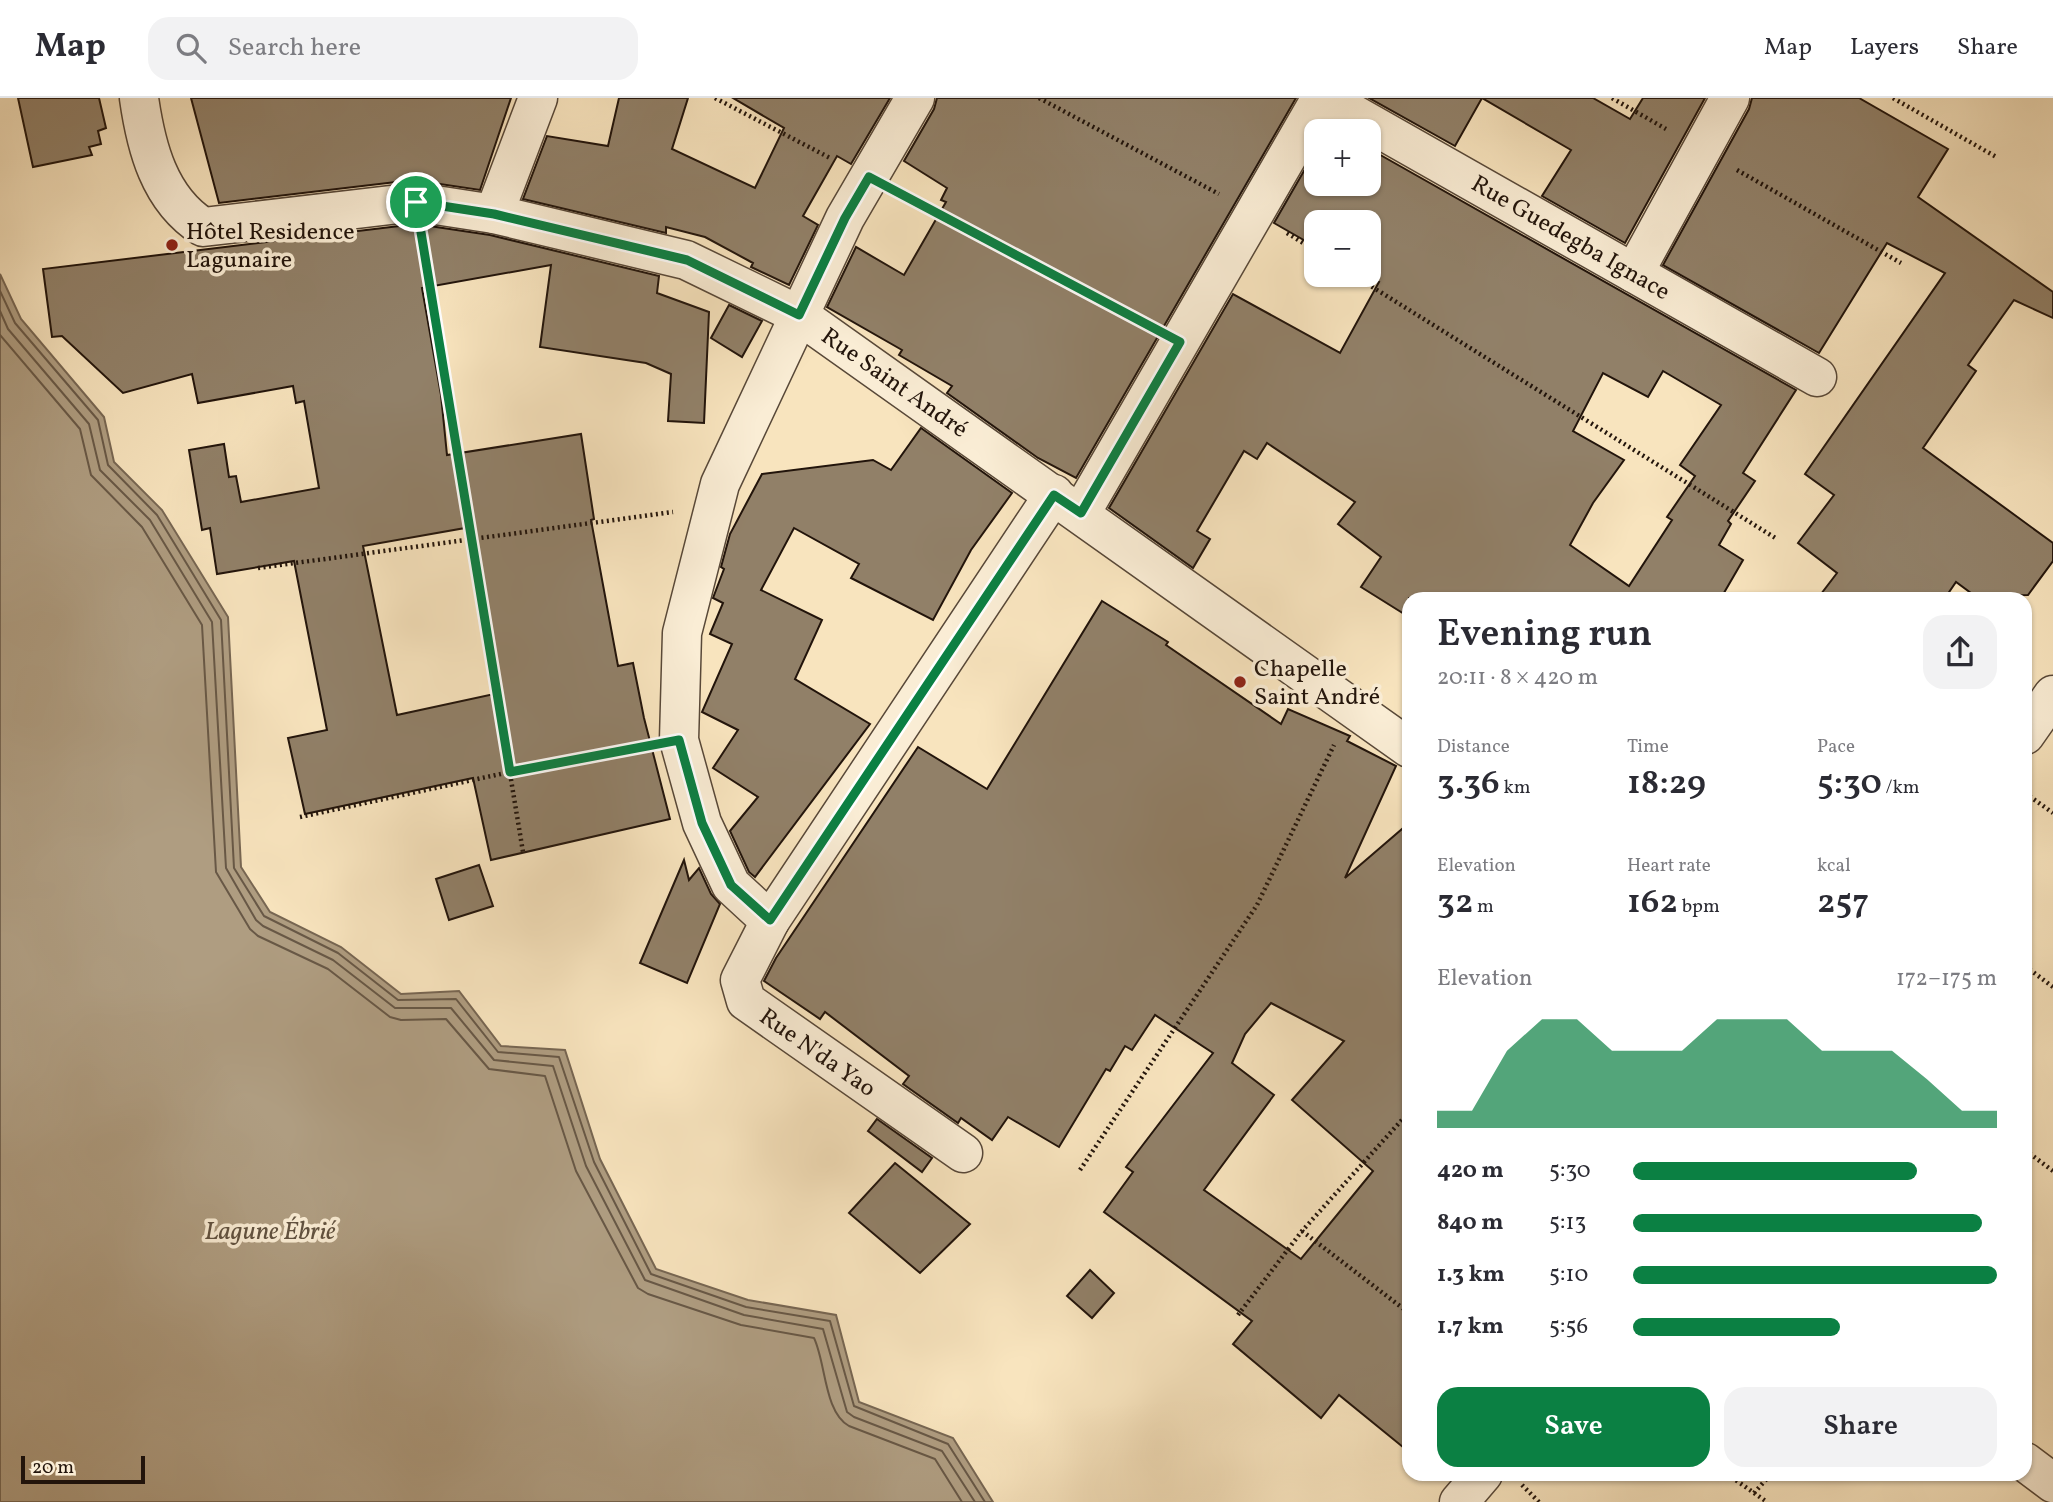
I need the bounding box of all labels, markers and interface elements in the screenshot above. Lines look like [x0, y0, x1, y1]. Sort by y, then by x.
search box [148, 17, 638, 80]
text: Map [35, 25, 106, 71]
icon: search [172, 29, 210, 67]
text: Search here [228, 30, 361, 66]
text: Map [1764, 31, 1812, 65]
text: Layers [1850, 31, 1919, 65]
text: Share [1957, 31, 2018, 65]
map controls [1304, 119, 1381, 287]
button: + [1304, 119, 1381, 196]
street label: Rue Guedegba Ignace [1464, 168, 1676, 310]
pin [386, 172, 446, 232]
icon: arrive [397, 183, 435, 221]
button: − [1304, 210, 1381, 287]
place label: Hôtel Residence Lagunaire [186, 216, 355, 278]
marker: Hôtel Residence Lagunaire [164, 237, 180, 253]
street label: Rue Saint André [814, 320, 974, 447]
text: Evening run [1437, 609, 1652, 662]
button: share [1923, 615, 1997, 689]
place label: Chapelle Saint André [1254, 653, 1380, 715]
text: 20:11 · 8 × 420 m [1437, 662, 1598, 694]
marker: Chapelle Saint André [1232, 674, 1248, 690]
text: Distance [1437, 734, 1510, 760]
text: Time [1627, 734, 1669, 760]
text: Pace [1817, 734, 1855, 760]
text: 3.36 [1437, 760, 1500, 808]
text: 18:29 [1627, 760, 1706, 808]
text: 5:30 [1817, 760, 1882, 808]
text: km [1500, 775, 1531, 801]
text: /km [1882, 775, 1920, 801]
text: Elevation [1437, 853, 1516, 879]
text: Heart rate [1627, 853, 1711, 879]
text: kcal [1817, 853, 1851, 879]
text: 32 [1437, 879, 1473, 927]
text: 162 [1627, 879, 1678, 927]
text: 257 [1817, 879, 1869, 927]
text: m [1473, 894, 1494, 920]
text: bpm [1678, 894, 1720, 920]
text: Elevation [1437, 963, 1533, 995]
text: 172–175 m [1896, 963, 1997, 995]
street label: Rue N'da Yao [752, 1001, 882, 1106]
text: 420 m [1437, 1155, 1504, 1187]
text: 5:30 [1549, 1155, 1591, 1187]
text: 840 m [1437, 1207, 1503, 1239]
text: 5:13 [1549, 1207, 1586, 1239]
water label: Lagune Ébrié [204, 1214, 337, 1250]
text: 1.3 km [1437, 1259, 1505, 1291]
text: 5:10 [1549, 1259, 1588, 1291]
text: 1.7 km [1437, 1311, 1504, 1343]
text: 5:56 [1549, 1311, 1588, 1343]
button: Save [1437, 1387, 1710, 1467]
button: Share [1724, 1387, 1997, 1467]
scale bar [21, 1453, 145, 1485]
text: 20 m [32, 1455, 74, 1481]

